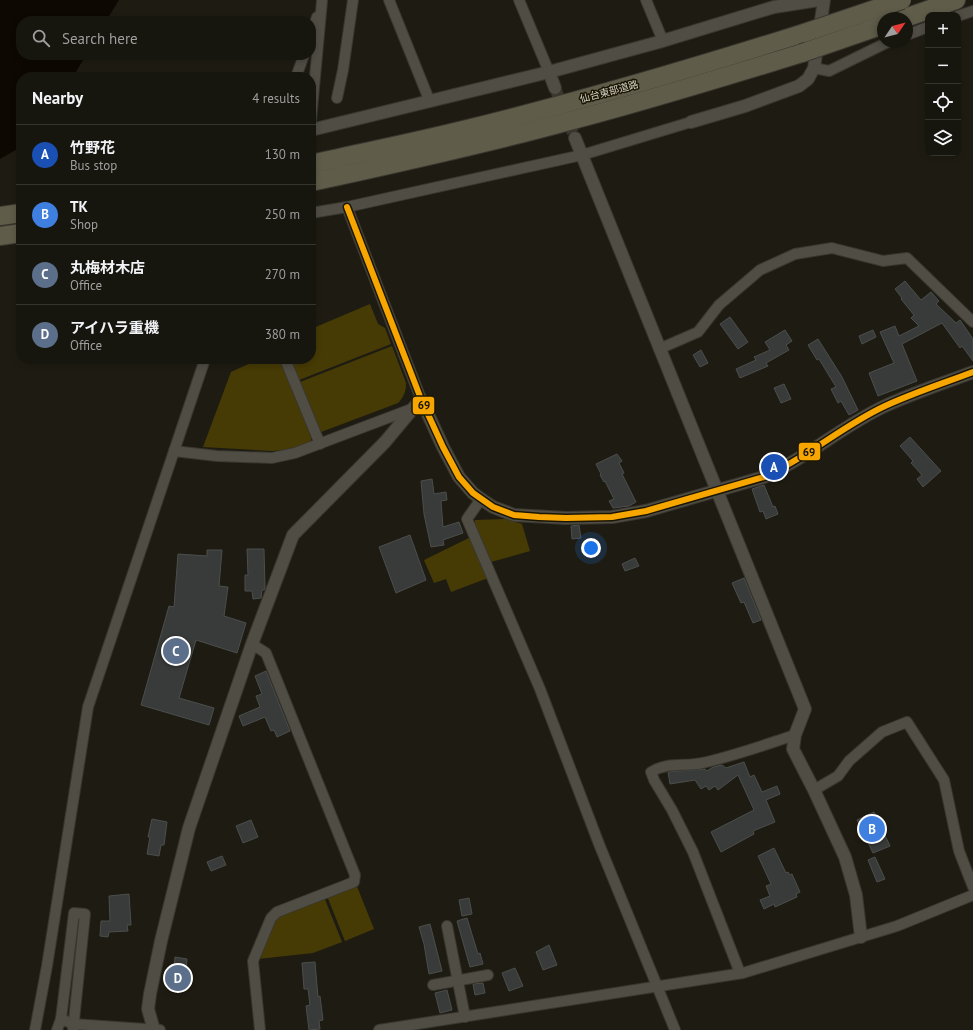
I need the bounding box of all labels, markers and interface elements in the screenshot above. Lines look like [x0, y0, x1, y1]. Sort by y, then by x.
north arrow [877, 12, 913, 48]
map controls [925, 12, 961, 156]
button: + [925, 12, 961, 48]
search box [16, 16, 316, 60]
icon: search [30, 27, 52, 49]
text: Search here [62, 29, 138, 48]
button: − [925, 48, 961, 84]
street label: 仙台東部道路 [578, 77, 640, 106]
button: locate [925, 84, 961, 120]
text: Nearby [32, 87, 83, 109]
text: 4 results [252, 90, 300, 107]
button: layers [925, 120, 961, 156]
text: 竹野花 [70, 138, 115, 157]
text: A [41, 146, 49, 163]
text: 130 m [265, 146, 300, 163]
text: Bus stop [70, 157, 117, 174]
text: TK [70, 197, 88, 216]
text: B [41, 206, 49, 223]
text: 250 m [265, 206, 300, 223]
text: Shop [70, 216, 98, 233]
text: 丸梅材木店 [70, 258, 145, 277]
text: C [41, 266, 49, 283]
text: 270 m [265, 266, 300, 283]
text: Office [70, 277, 102, 294]
text: アイハラ重機 [70, 318, 159, 337]
text: D [41, 326, 49, 343]
text: 380 m [265, 326, 300, 343]
text: Office [70, 337, 102, 354]
line badge: 69 [412, 396, 435, 415]
text: 69 [418, 398, 430, 412]
line badge: 69 [798, 442, 821, 461]
text: 69 [803, 445, 815, 459]
pin: A [761, 452, 787, 482]
your location [581, 538, 601, 558]
pin: C [163, 636, 189, 666]
pin: B [859, 814, 885, 844]
pin: D [165, 963, 191, 993]

